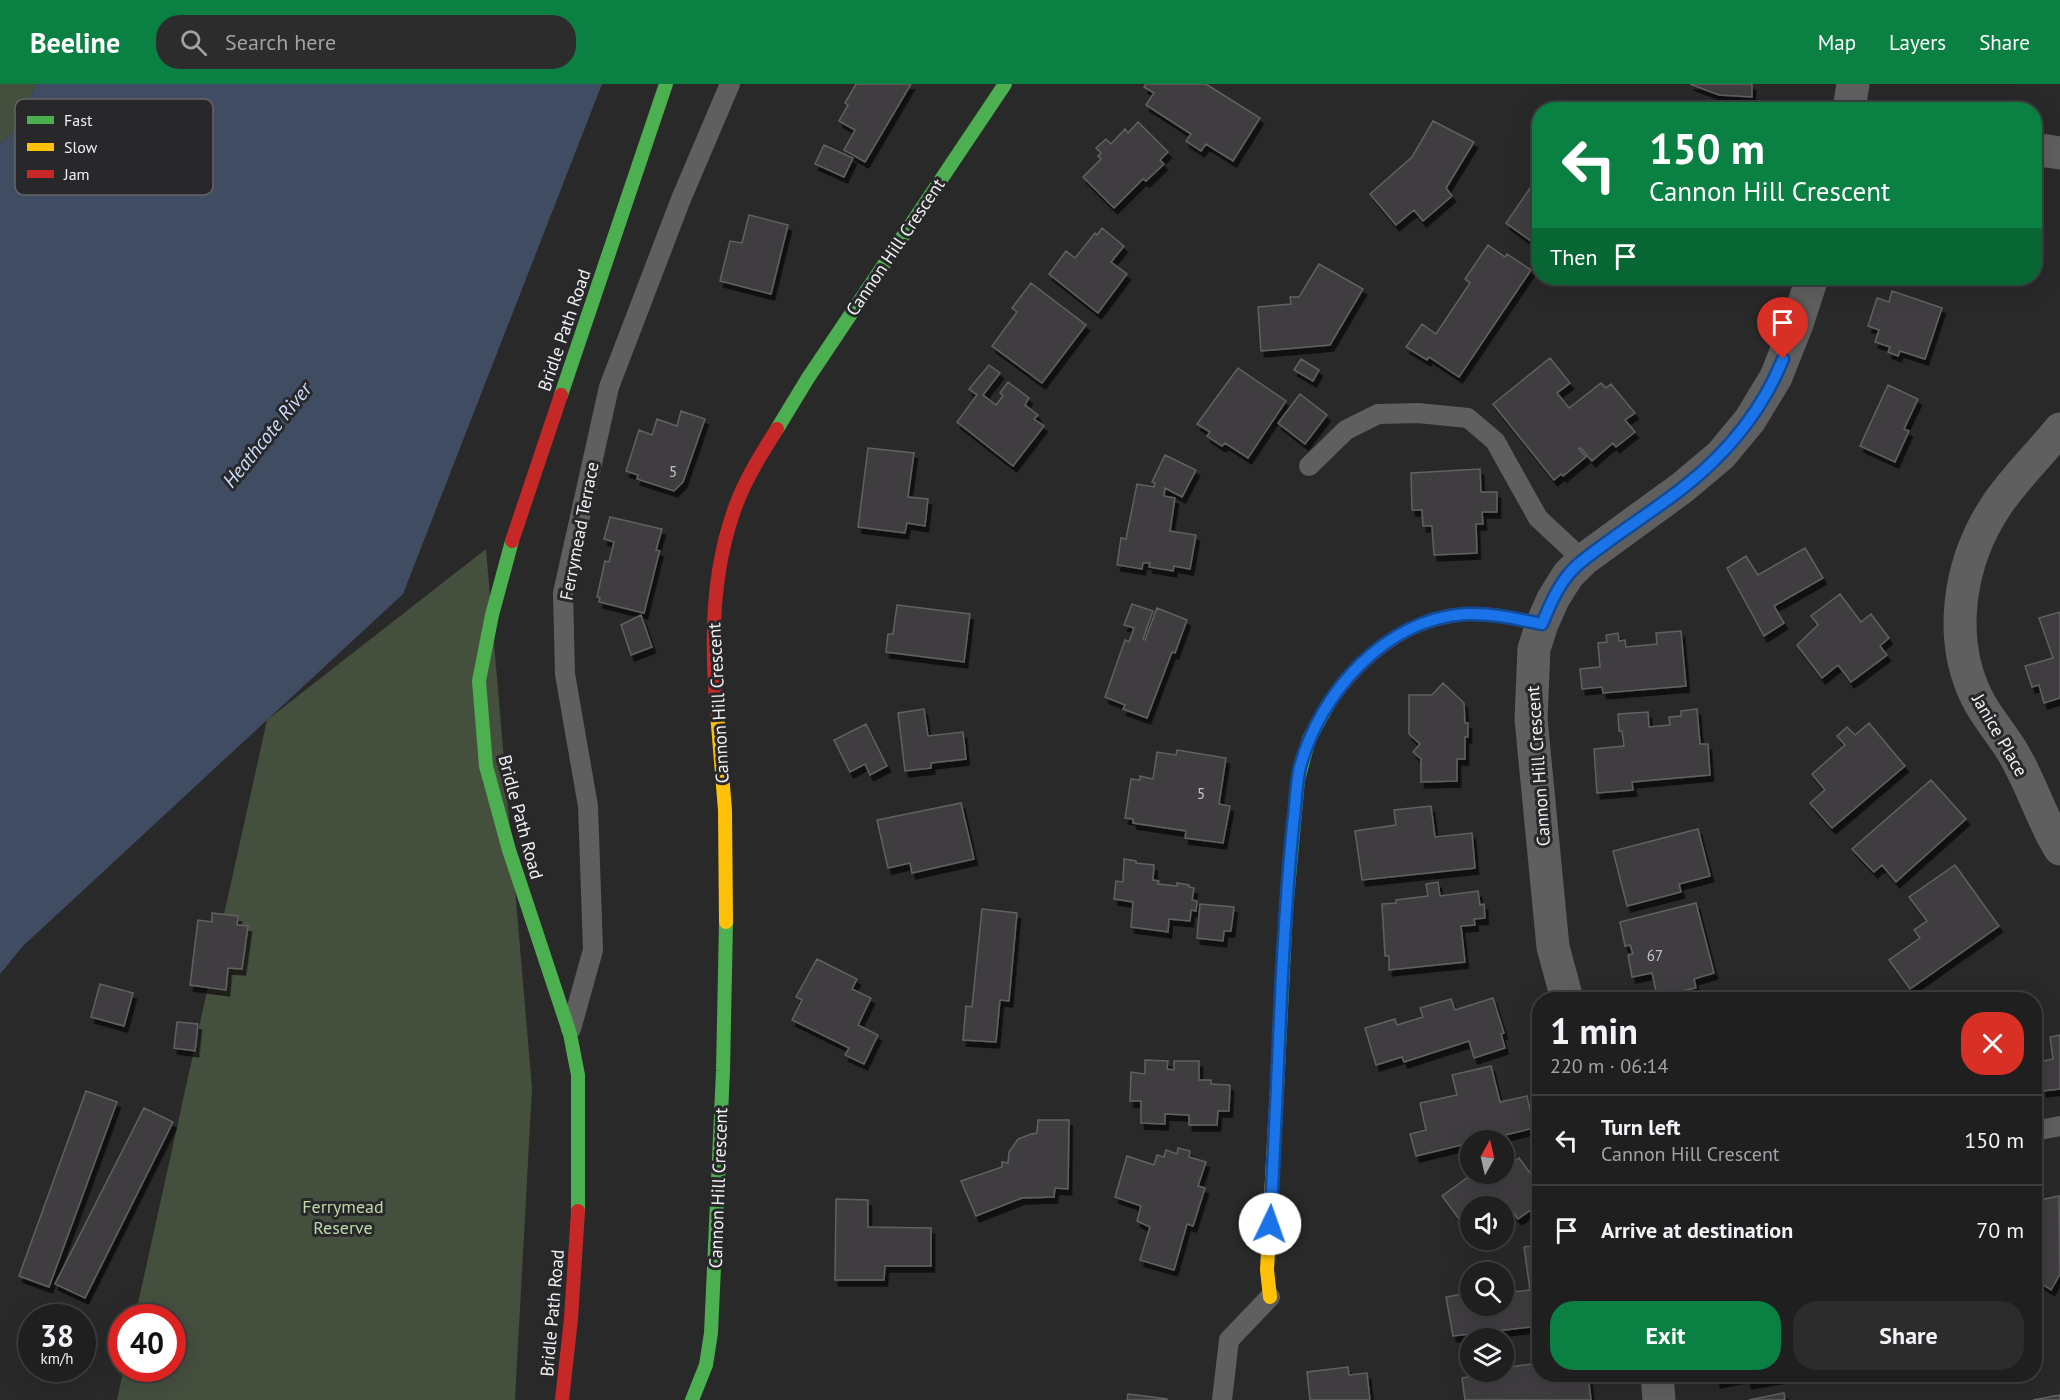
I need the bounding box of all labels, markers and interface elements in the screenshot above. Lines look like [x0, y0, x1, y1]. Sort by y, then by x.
search box [156, 15, 576, 69]
text: Beeline [30, 24, 120, 61]
icon: search [177, 26, 210, 59]
text: Search here [225, 28, 336, 56]
text: Map [1818, 29, 1856, 56]
text: Layers [1889, 29, 1946, 56]
text: Share [1979, 29, 2030, 56]
legend [15, 99, 213, 195]
text: Fast [64, 110, 93, 130]
text: 150 m [1649, 121, 1765, 176]
icon: left [1550, 126, 1628, 204]
text: Slow [64, 137, 98, 157]
text: Jam [63, 164, 90, 184]
street label: Cannon Hill Crescent [841, 174, 949, 320]
text: Cannon Hill Crescent [1649, 174, 1890, 208]
icon: arrive [1609, 240, 1642, 273]
text: Then [1550, 243, 1597, 271]
street label: Bridle Path Road [532, 266, 596, 394]
pin [1757, 297, 1808, 359]
icon: arrive [1766, 306, 1799, 339]
water label: Heathcote River [217, 376, 318, 493]
street label: Ferrymead Terrace [554, 460, 604, 602]
house number: 5 [669, 462, 677, 481]
street label: Cannon Hill Crescent [702, 622, 734, 784]
street label: Cannon Hill Crescent [1521, 685, 1555, 847]
street label: Janice Place [1967, 689, 2033, 780]
street label: Bridle Path Road [493, 752, 549, 882]
house number: 5 [1197, 784, 1205, 803]
house number: 67 [1647, 946, 1663, 965]
text: 1 min [1550, 1007, 1638, 1054]
button: close [1961, 1012, 2024, 1075]
text: 220 m · 06:14 [1550, 1053, 1668, 1079]
street label: Cannon Hill Crescent [704, 1107, 732, 1269]
text: Turn left [1601, 1113, 1681, 1141]
icon: left [1550, 1124, 1583, 1157]
text: 150 m [1964, 1126, 2024, 1154]
north arrow [1460, 1130, 1514, 1184]
map controls [1460, 1130, 1514, 1382]
text: Cannon Hill Crescent [1601, 1141, 1780, 1167]
position arrow [1238, 1192, 1302, 1256]
park label: Ferrymead Reserve [302, 1195, 384, 1239]
button: sound [1460, 1196, 1514, 1250]
icon: arrive [1550, 1214, 1583, 1247]
text: Arrive at destination [1601, 1216, 1793, 1244]
text: 70 m [1976, 1216, 2024, 1244]
street label: Bridle Path Road [535, 1248, 569, 1378]
button: search [1460, 1262, 1514, 1316]
button: Exit [1550, 1301, 1781, 1370]
button: Share [1793, 1301, 2024, 1370]
speed limit sign: 40 [108, 1304, 186, 1382]
text: 38 [40, 1316, 74, 1355]
button: layers [1460, 1328, 1514, 1382]
text: km/h [41, 1349, 73, 1368]

